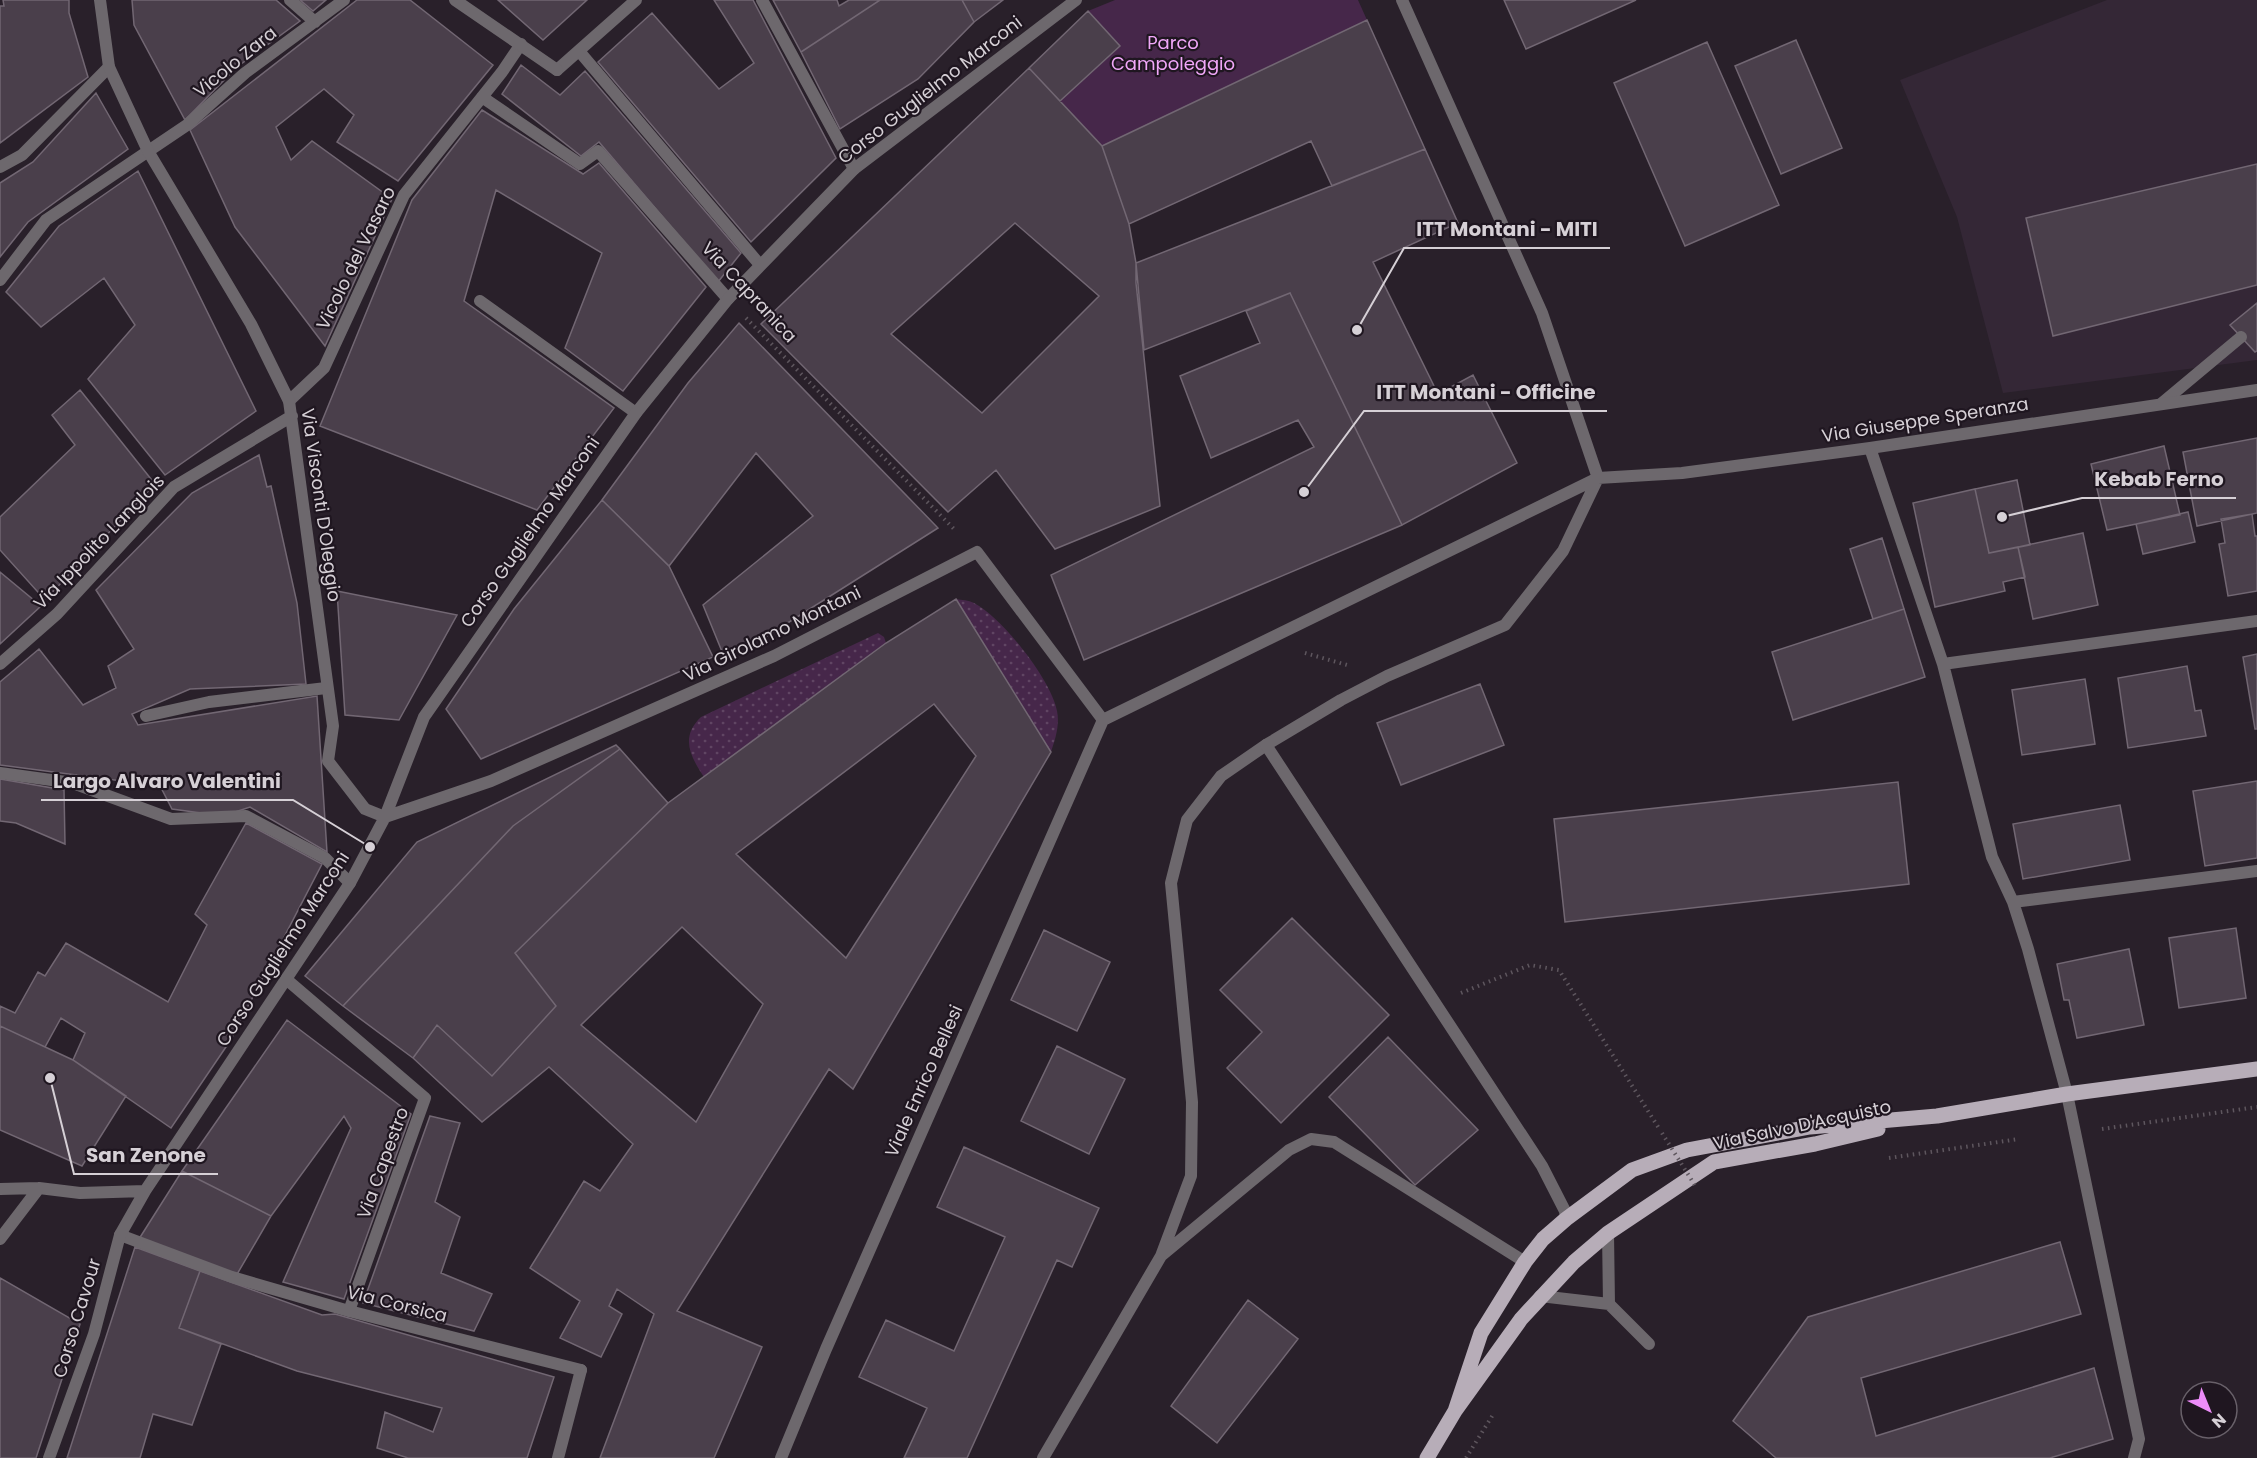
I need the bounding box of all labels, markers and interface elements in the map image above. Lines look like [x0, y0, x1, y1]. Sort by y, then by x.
street label: Corso Guglielmo Marconi [832, 10, 1027, 170]
street label: Vicolo Zara [188, 20, 282, 103]
park label: Parco Campoleggio [1111, 30, 1235, 76]
street label: Vicolo del Vasaro [310, 182, 401, 334]
callout: ITT Montani - MITI [1404, 210, 1610, 248]
text: ITT Montani - MITI [1416, 215, 1598, 243]
street label: Via Capranica [696, 236, 803, 348]
callout: ITT Montani - Officine [1364, 373, 1607, 411]
text: ITT Montani - Officine [1376, 378, 1596, 406]
street label: Via Giuseppe Speranza [1820, 391, 2030, 448]
street label: Via Visconti D'Oleggio [296, 407, 347, 603]
street label: Corso Guglielmo Marconi [454, 431, 605, 632]
callout: Kebab Ferno [2082, 460, 2236, 498]
text: Kebab Ferno [2094, 465, 2224, 493]
street label: Via Ippolito Langlois [27, 469, 170, 615]
street label: Via Girolamo Montani [679, 580, 865, 688]
callout: Largo Alvaro Valentini [41, 762, 293, 800]
text: Largo Alvaro Valentini [53, 767, 281, 795]
street label: Corso Guglielmo Marconi [210, 846, 355, 1051]
street label: Viale Enrico Bellesi [879, 1001, 968, 1161]
street label: Via Salvo D'Acquisto [1711, 1093, 1893, 1156]
street label: Via Capestro [351, 1104, 414, 1222]
callout: San Zenone [74, 1136, 218, 1174]
text: San Zenone [86, 1141, 206, 1169]
street label: Corso Cavour [46, 1255, 107, 1381]
street label: Via Corsica [344, 1279, 450, 1328]
north arrow [2179, 1380, 2239, 1440]
text: N [2207, 1408, 2231, 1433]

